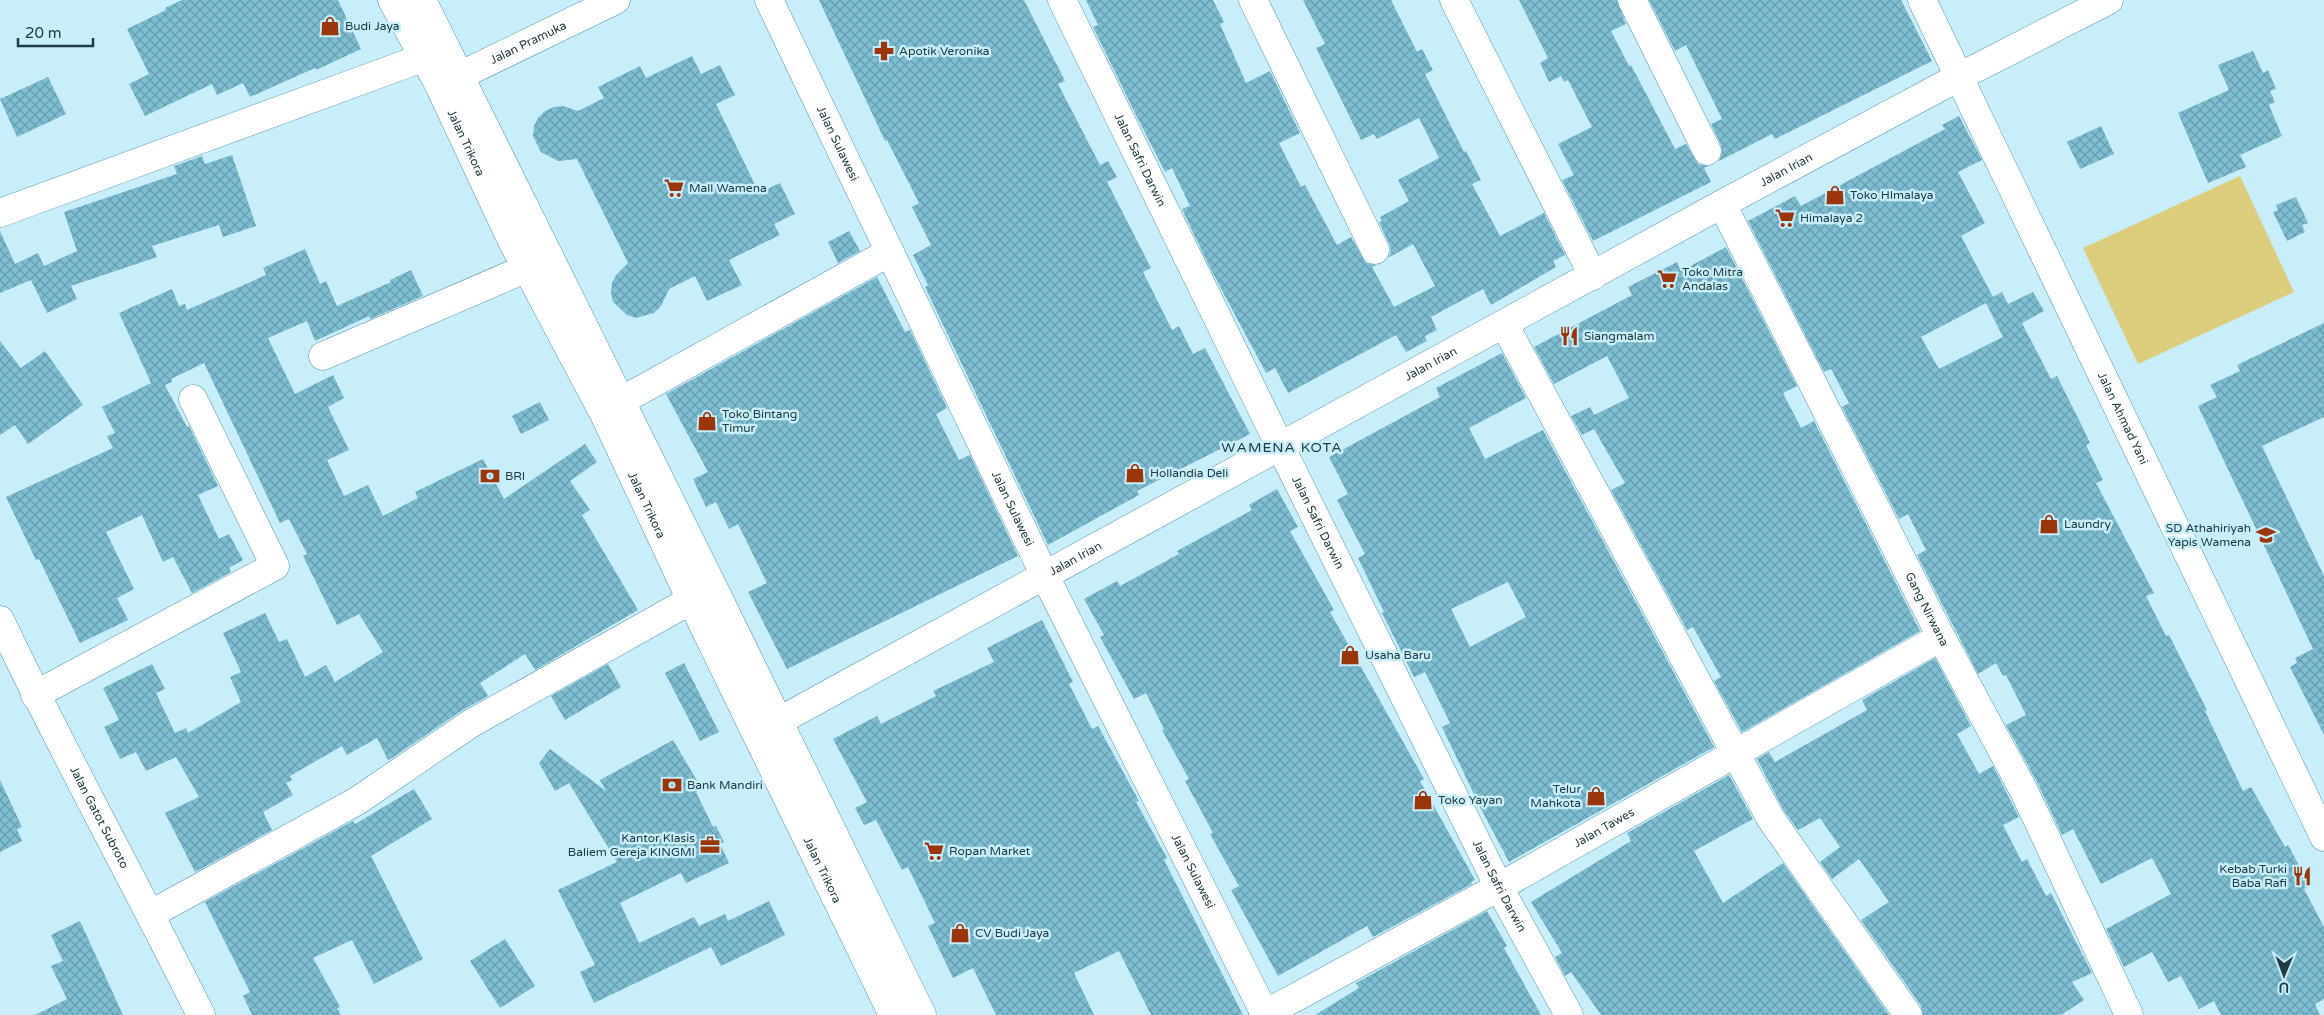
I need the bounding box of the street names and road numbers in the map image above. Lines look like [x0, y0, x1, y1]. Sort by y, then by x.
street label: Jalan Pramuka [488, 18, 569, 67]
street label: Jalan Sulawesi [814, 103, 862, 183]
street label: Jalan Trikora [444, 107, 488, 178]
street label: Jalan Safri Darwin [1111, 111, 1169, 209]
street label: Jalan Irian [1757, 150, 1815, 189]
street label: Jalan Irian [1402, 344, 1459, 384]
street label: Jalan Ahmad Yani [2095, 370, 2151, 467]
street label: Jalan Sulawesi [989, 469, 1037, 549]
street label: Jalan Trikora [625, 470, 668, 541]
street label: Jalan Safri Darwin [1289, 474, 1347, 571]
street label: Jalan Irian [1047, 538, 1104, 578]
street label: Gang Nirwana [1902, 570, 1952, 649]
street label: Jalan Gatot Subroto [67, 764, 132, 871]
street label: Jalan Tawes [1571, 805, 1637, 850]
street label: Jalan Sulawesi [1169, 831, 1218, 911]
street label: Jalan Trikora [800, 835, 844, 905]
street label: Jalan Safri Darwin [1470, 838, 1529, 934]

